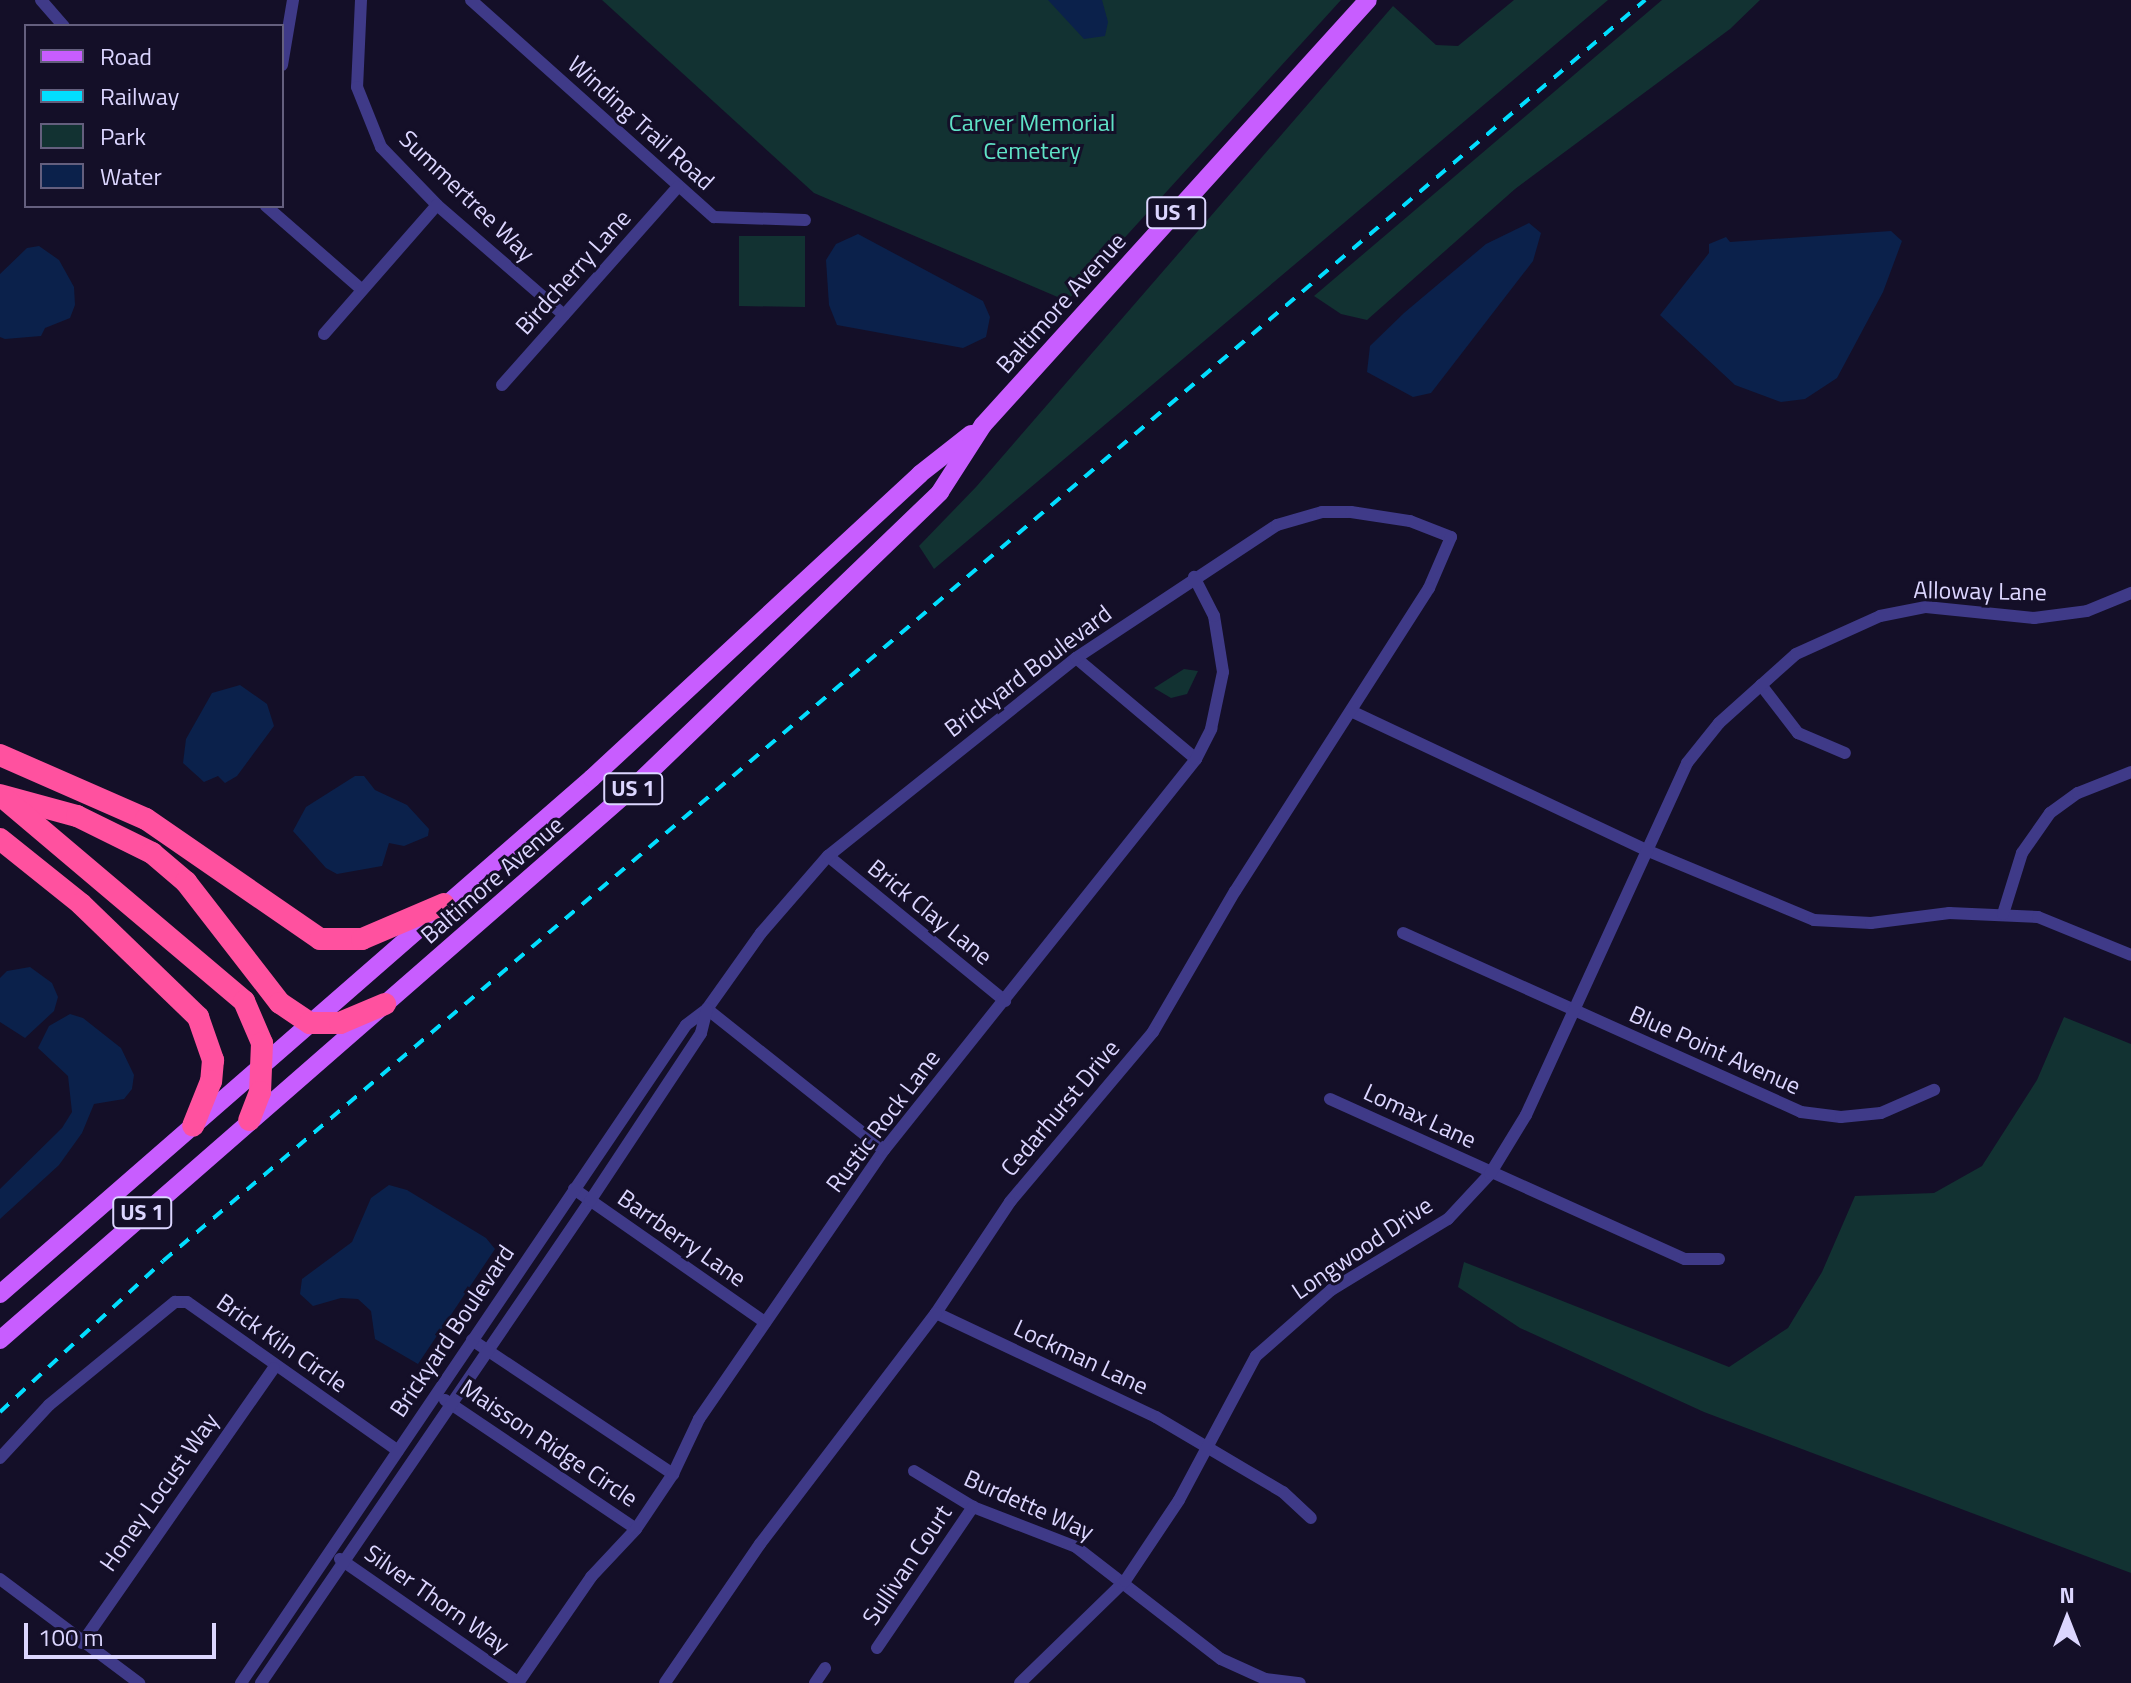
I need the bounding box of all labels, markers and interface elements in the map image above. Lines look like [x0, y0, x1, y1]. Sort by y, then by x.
legend [24, 24, 284, 208]
text: Road [100, 38, 152, 74]
street label: Winding Trail Road [562, 50, 720, 196]
text: Railway [100, 78, 179, 114]
park label: Carver Memorial Cemetery [949, 109, 1115, 165]
text: Park [100, 118, 146, 154]
street label: Summertree Way [393, 124, 541, 268]
text: Water [100, 158, 162, 194]
road number: US 1 [1146, 195, 1206, 231]
street label: Birdcherry Lane [509, 204, 637, 340]
street label: Baltimore Avenue [990, 227, 1132, 379]
street label: Alloway Lane [1913, 575, 2047, 607]
street label: Brickyard Boulevard [939, 599, 1117, 743]
road number: US 1 [603, 771, 663, 807]
street label: Baltimore Avenue [415, 810, 569, 950]
street label: Brick Clay Lane [862, 853, 998, 971]
street label: Blue Point Avenue [1625, 999, 1805, 1101]
street label: Cedarhurst Drive [995, 1034, 1125, 1182]
street label: Rustic Rock Lane [820, 1044, 946, 1198]
street label: Lomax Lane [1359, 1077, 1481, 1155]
street label: Barrberry Lane [612, 1183, 752, 1293]
street label: Longwood Drive [1286, 1190, 1438, 1306]
road number: US 1 [112, 1195, 172, 1231]
street label: Brickyard Boulevard [384, 1239, 520, 1423]
street label: Brick Kiln Circle [211, 1287, 353, 1399]
street label: Lockman Lane [1009, 1313, 1153, 1401]
street label: Maisson Ridge Circle [455, 1373, 643, 1513]
street label: Honey Locust Way [94, 1407, 224, 1577]
street label: Burdette Way [960, 1464, 1098, 1546]
street label: Sullivan Court [856, 1499, 958, 1631]
street label: Silver Thorn Way [359, 1538, 515, 1660]
text: N [2059, 1578, 2075, 1612]
north arrow [2027, 1579, 2107, 1659]
scale bar [28, 1607, 220, 1657]
text: 100 m [38, 1619, 104, 1655]

